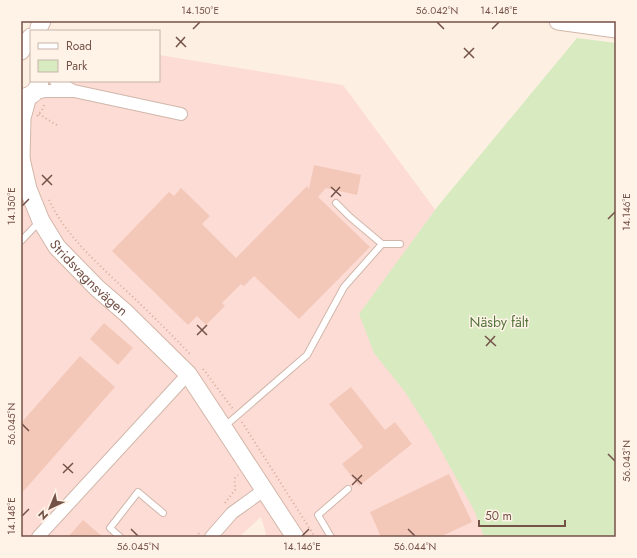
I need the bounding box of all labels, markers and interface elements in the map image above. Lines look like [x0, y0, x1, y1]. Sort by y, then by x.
text: 14.150°E [181, 3, 219, 18]
text: 56.042°N [416, 3, 458, 18]
text: 14.148°E [480, 3, 518, 18]
legend [30, 30, 160, 82]
text: Road [66, 37, 92, 55]
text: Park [66, 57, 88, 75]
text: 14.150°E [4, 187, 19, 225]
text: 14.146°E [619, 193, 634, 231]
street label: Stridsvagnsvägen [45, 236, 132, 320]
park label: Näsby fält [470, 312, 529, 332]
text: 56.045°N [4, 403, 19, 445]
text: 56.043°N [619, 440, 634, 482]
north arrow [30, 488, 70, 528]
text: 14.148°E [4, 497, 19, 535]
scale bar [479, 502, 565, 528]
text: N [34, 506, 52, 524]
text: 50 m [485, 507, 512, 525]
text: 56.045°N [117, 539, 159, 554]
text: 14.146°E [283, 539, 321, 554]
text: 56.044°N [394, 539, 436, 554]

